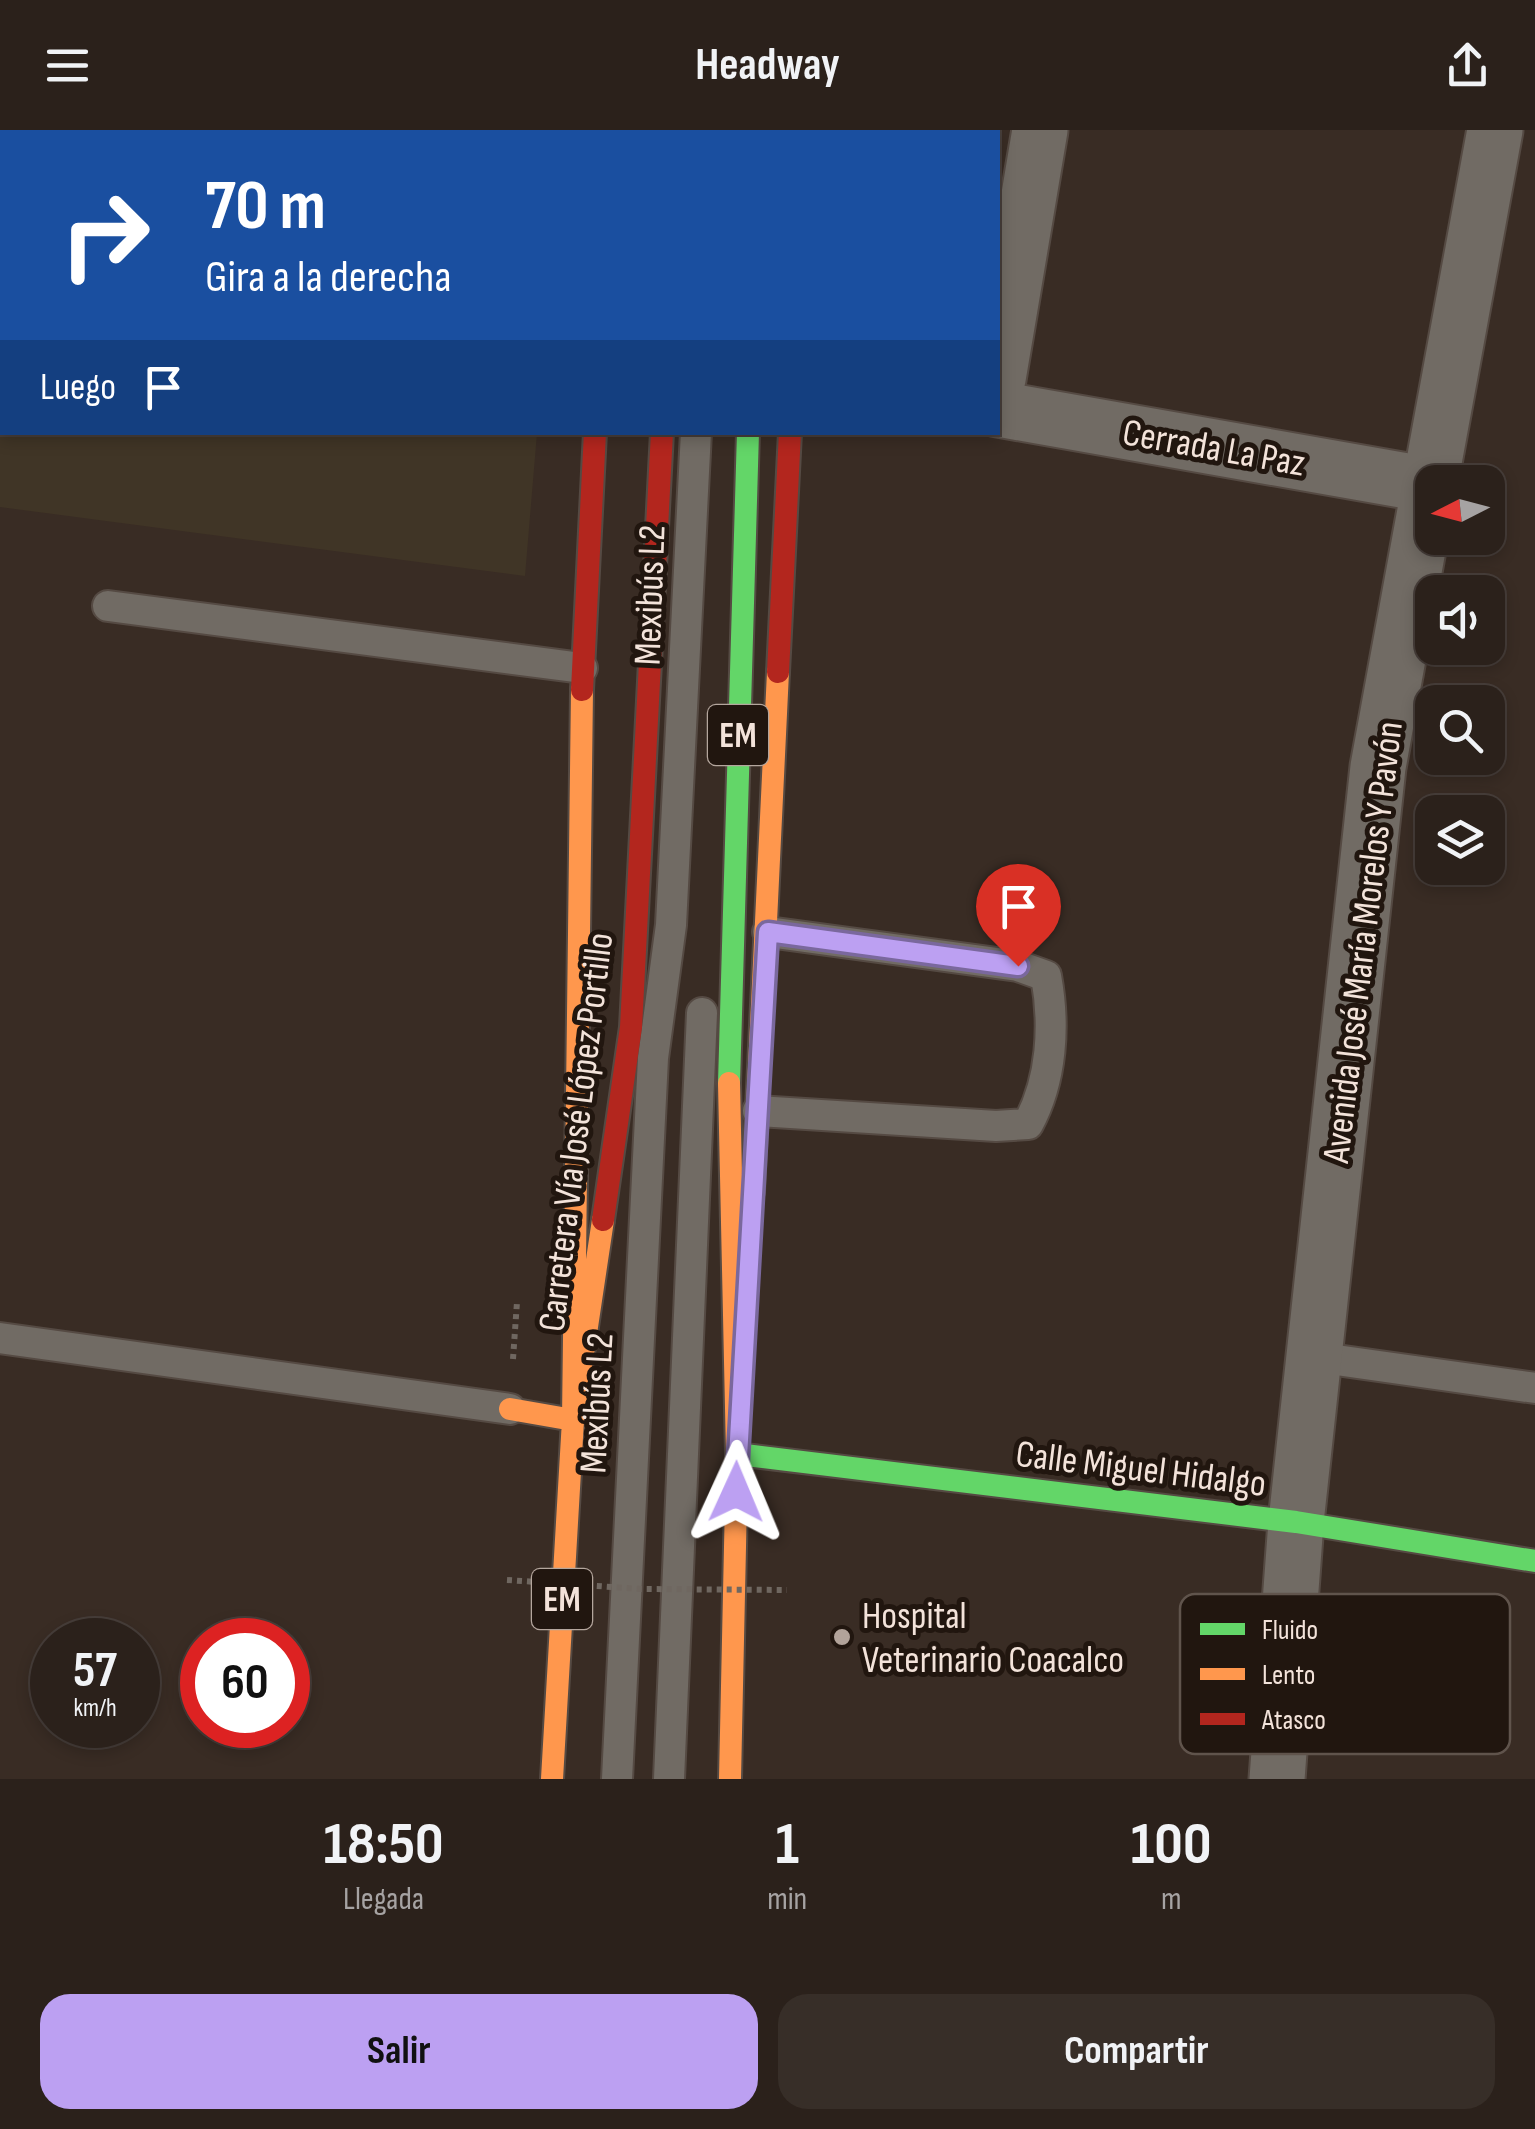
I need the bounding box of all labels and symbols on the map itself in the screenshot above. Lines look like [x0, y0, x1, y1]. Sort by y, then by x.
street label: Cerrada La Paz [1119, 410, 1308, 487]
north arrow [1415, 465, 1505, 555]
street label: Mexibús L2 [626, 524, 675, 666]
road number: EM [708, 705, 768, 765]
street label: Avenida José María Morelos Y Pavón [1314, 719, 1413, 1166]
pin [976, 864, 1061, 967]
street label: Carretera Vía José López Portillo [530, 930, 623, 1334]
street label: Mexibús L2 [571, 1332, 624, 1474]
street label: Calle Miguel Hidalgo [1013, 1432, 1268, 1507]
position arrow [684, 1440, 788, 1544]
road number: EM [532, 1569, 592, 1629]
place label: Hospital Veterinario Coacalco [862, 1594, 1124, 1683]
legend [1180, 1594, 1510, 1754]
text: Fluido [1262, 1614, 1318, 1647]
speed limit sign: 60 [180, 1618, 310, 1748]
marker: Hospital Veterinario Coacalco [831, 1626, 853, 1648]
text: Lento [1262, 1659, 1315, 1692]
text: Atasco [1261, 1704, 1326, 1737]

